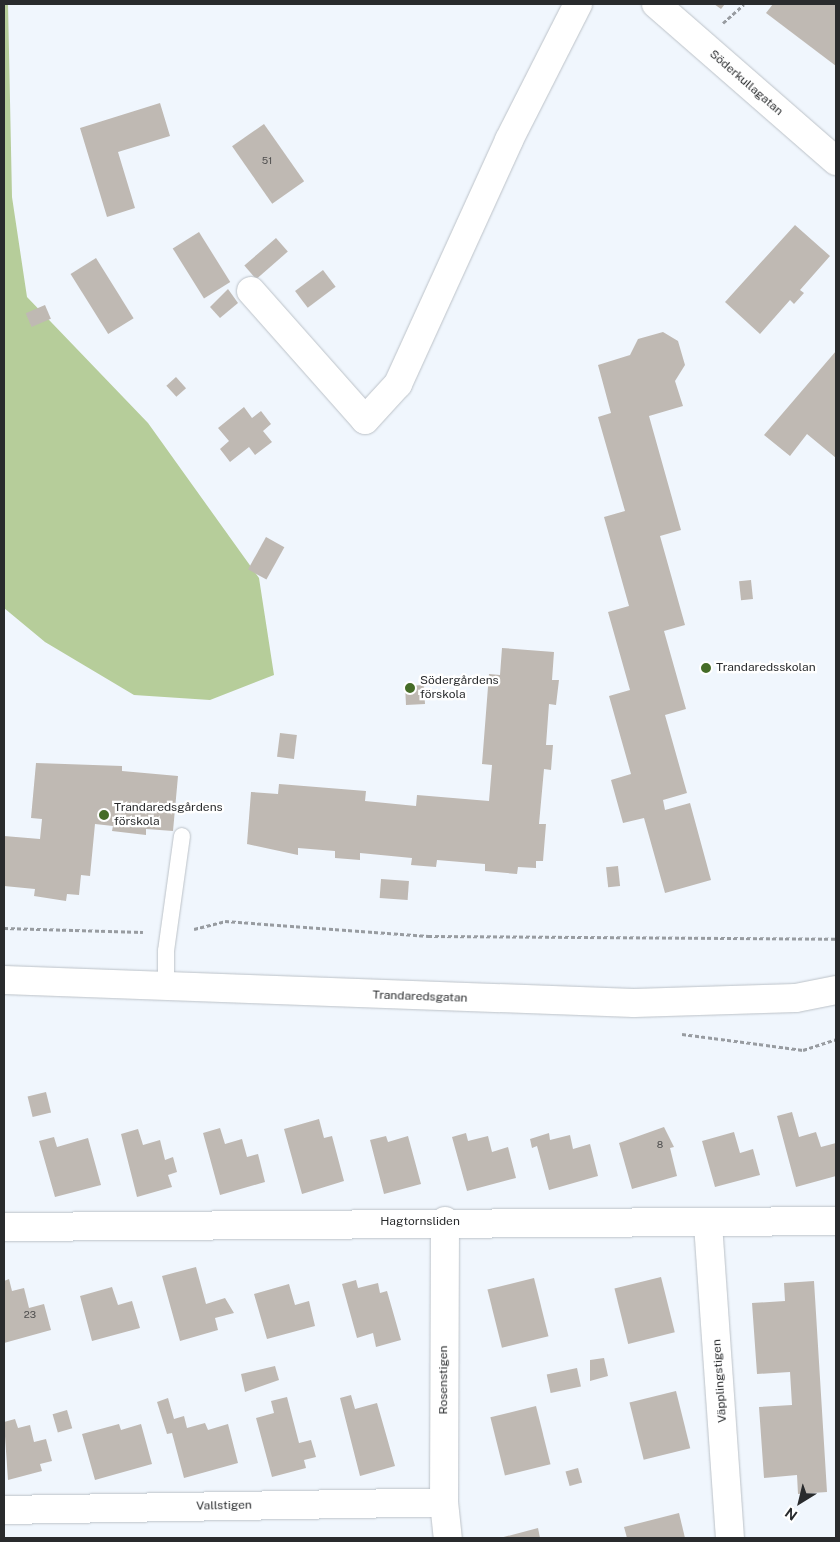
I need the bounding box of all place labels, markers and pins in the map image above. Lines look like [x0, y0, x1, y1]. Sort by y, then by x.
place label: Trandaredsskolan [716, 661, 816, 675]
marker: Trandaredsskolan [700, 662, 712, 674]
place label: Södergårdens förskola [420, 674, 499, 702]
marker: Södergårdens förskola [404, 682, 416, 694]
place label: Trandaredsgårdens förskola [114, 801, 223, 829]
marker: Trandaredsgårdens förskola [98, 809, 110, 821]

